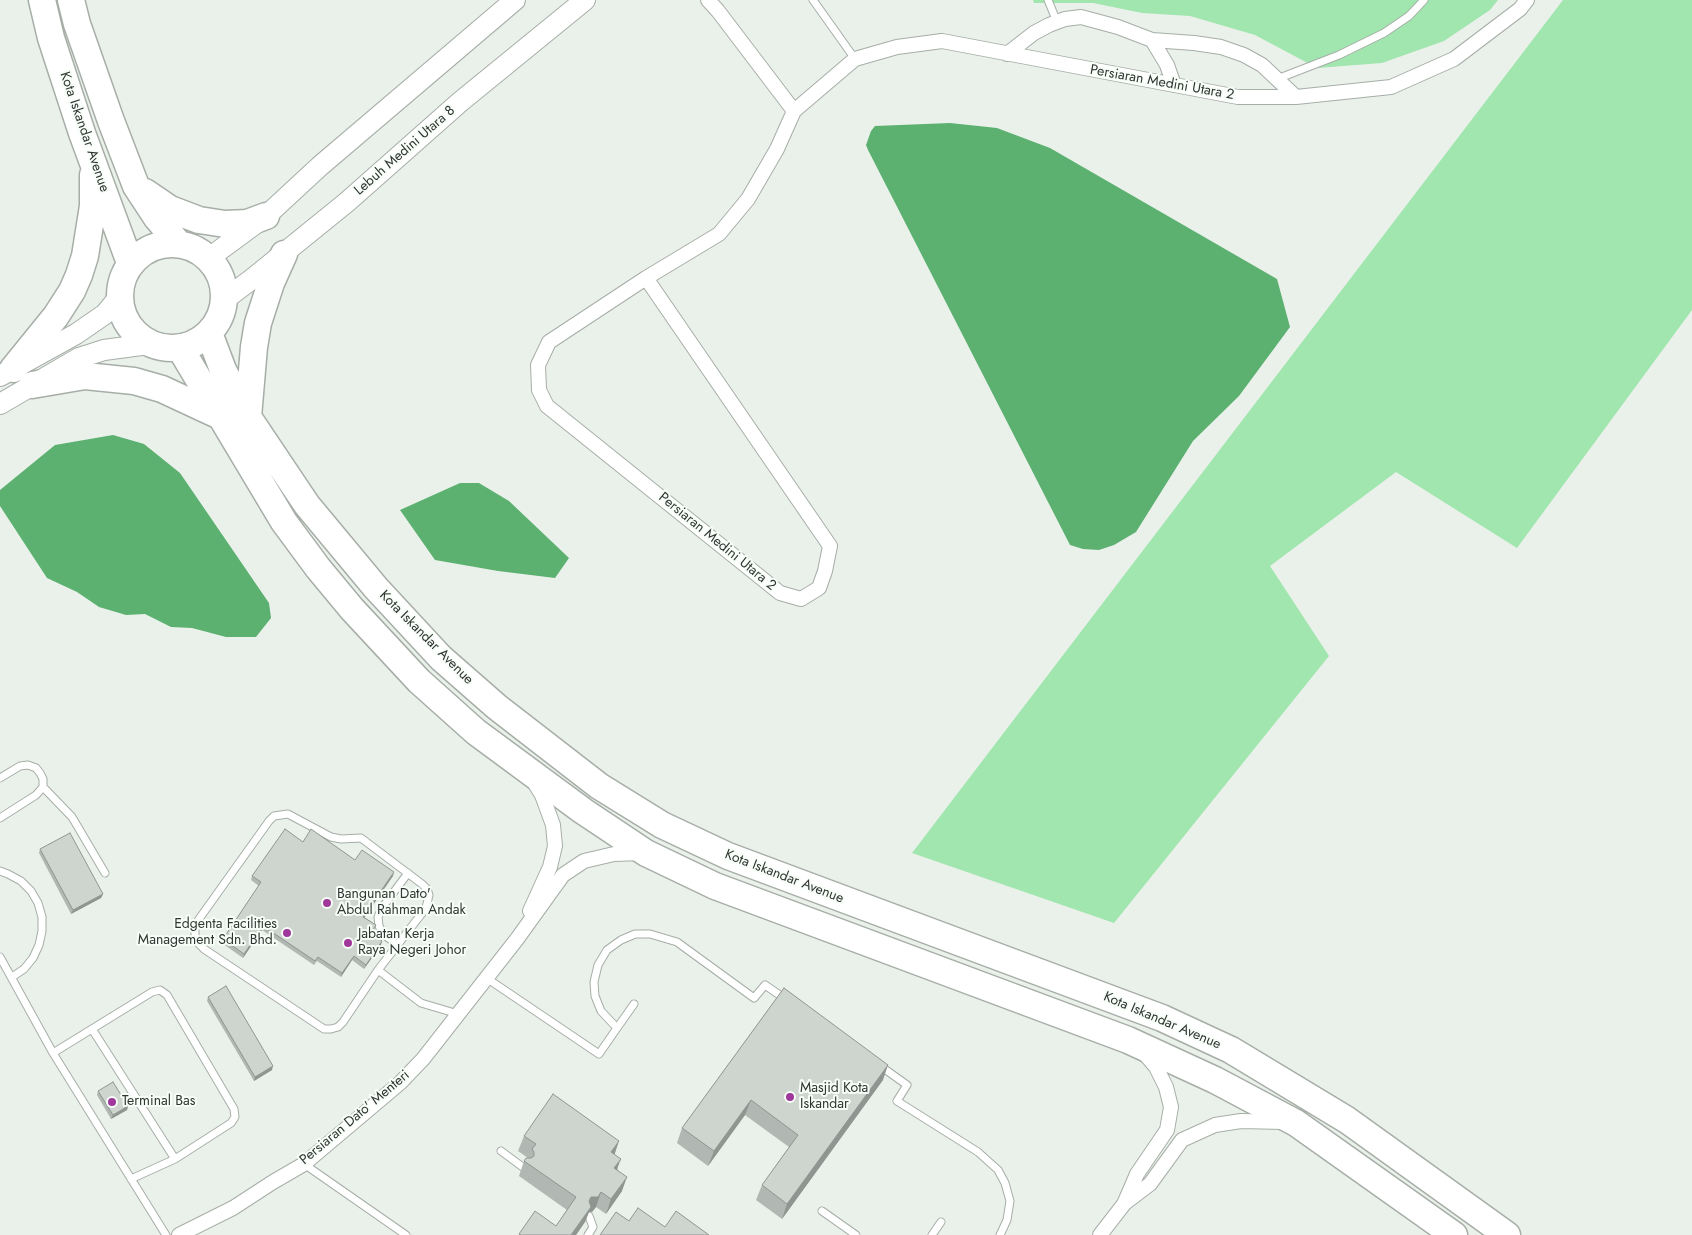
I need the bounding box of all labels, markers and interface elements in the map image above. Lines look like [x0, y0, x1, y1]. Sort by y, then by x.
street label: Persiaran Medini Utara 2 [1089, 62, 1235, 104]
street label: Kota Iskandar Avenue [56, 70, 112, 194]
street label: Lebuh Medini Utara 8 [351, 103, 459, 199]
street label: Persiaran Medini Utara 2 [655, 489, 779, 595]
street label: Kota Iskandar Avenue [375, 587, 477, 689]
street label: Kota Iskandar Avenue [722, 847, 846, 907]
place label: Bangunan Dato' Abdul Rahman Andak [337, 887, 466, 920]
marker: Bangunan Dato' Abdul Rahman Andak [321, 897, 333, 909]
place label: Edgenta Facilities Management Sdn. Bhd. [138, 917, 277, 950]
marker: Edgenta Facilities Management Sdn. Bhd. [281, 927, 293, 939]
place label: Jabatan Kerja Raya Negeri Johor [358, 927, 466, 960]
marker: Jabatan Kerja Raya Negeri Johor [342, 937, 354, 949]
street label: Kota Iskandar Avenue [1101, 989, 1223, 1053]
street label: Persiaran Dato' Menteri [297, 1067, 413, 1169]
place label: Masjid Kota Iskandar [800, 1081, 868, 1114]
marker: Masjid Kota Iskandar [784, 1091, 796, 1103]
place label: Terminal Bas [122, 1094, 195, 1110]
marker: Terminal Bas [106, 1096, 118, 1108]

